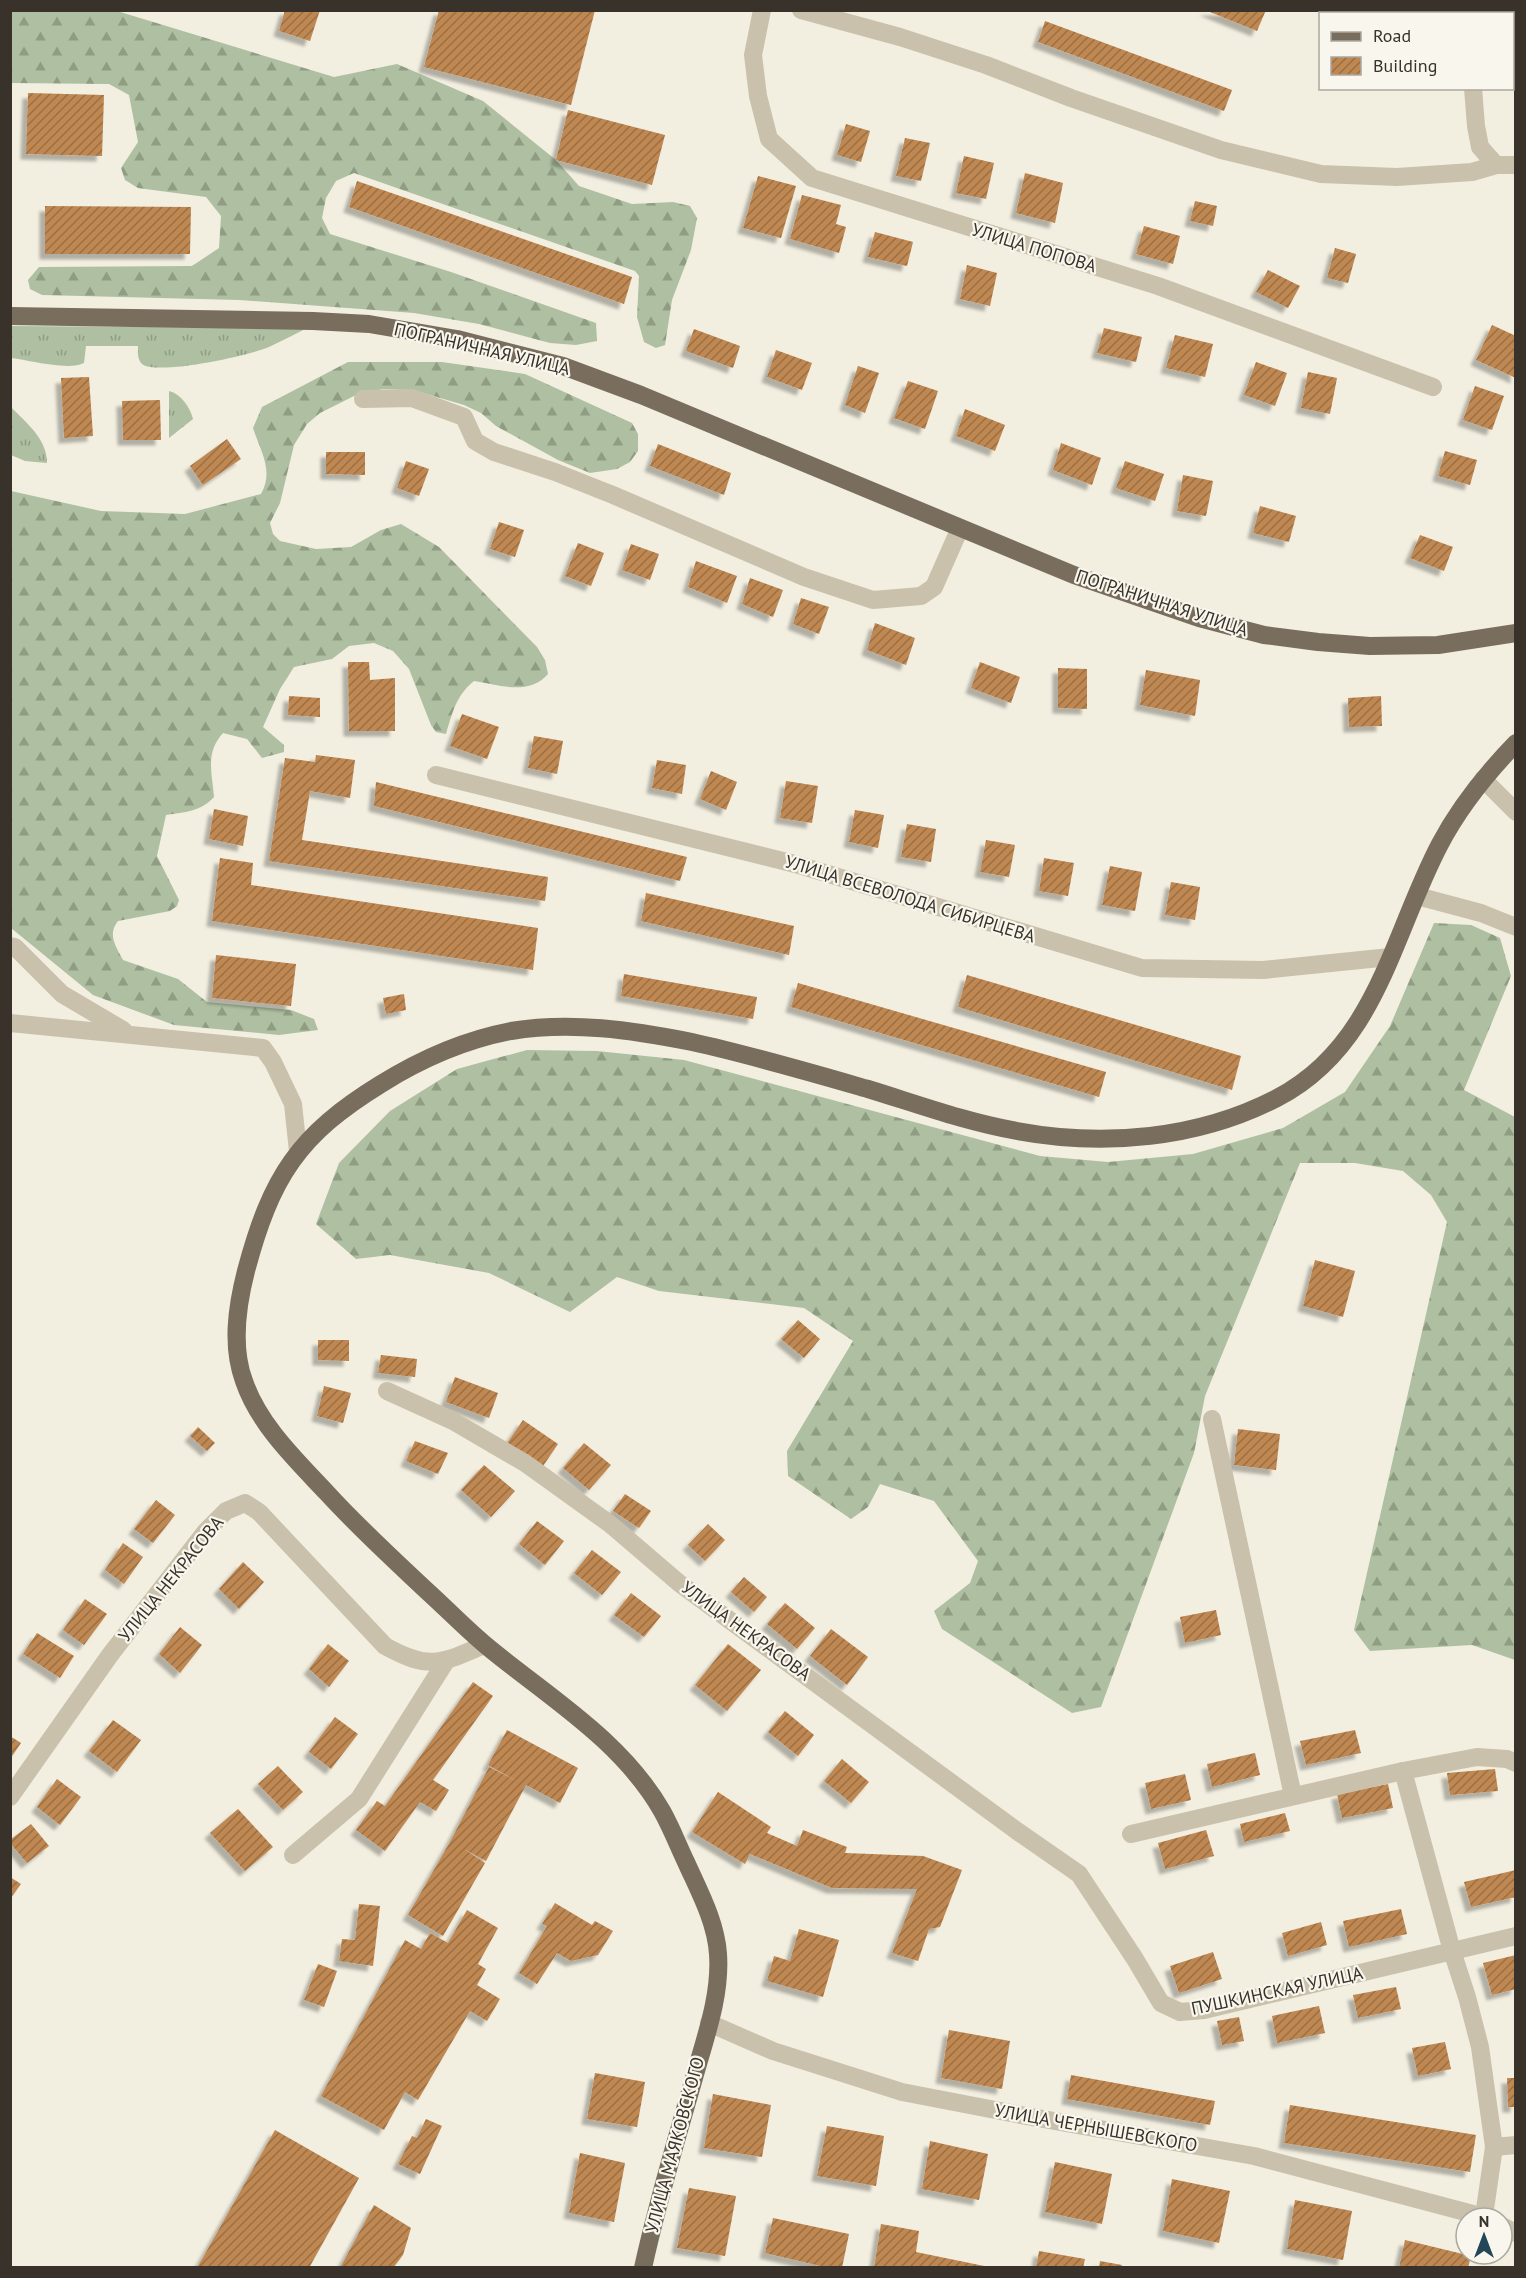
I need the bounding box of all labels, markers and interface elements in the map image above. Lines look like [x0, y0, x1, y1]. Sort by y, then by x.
legend [1319, 12, 1514, 90]
text: Road [1373, 24, 1411, 47]
text: Building [1373, 54, 1437, 77]
street label: УЛИЦА ПОПОВА [969, 218, 1100, 278]
street label: ПОГРАНИЧНАЯ УЛИЦА [392, 317, 573, 380]
street label: ПОГРАНИЧНАЯ УЛИЦА [1073, 564, 1252, 641]
street label: УЛИЦА ВСЕВОЛОДА СИБИРЦЕВА [782, 849, 1038, 948]
street label: УЛИЦА НЕКРАСОВА [113, 1511, 229, 1646]
street label: УЛИЦА НЕКРАСОВА [677, 1576, 816, 1686]
street label: ПУШКИНСКАЯ УЛИЦА [1189, 1961, 1365, 2020]
street label: УЛИЦА МАЯКОВСКОГО [640, 2054, 709, 2235]
street label: УЛИЦА ЧЕРНЫШЕВСКОГО [993, 2098, 1199, 2157]
north arrow [1454, 2206, 1514, 2266]
text: N [1479, 2211, 1489, 2231]

